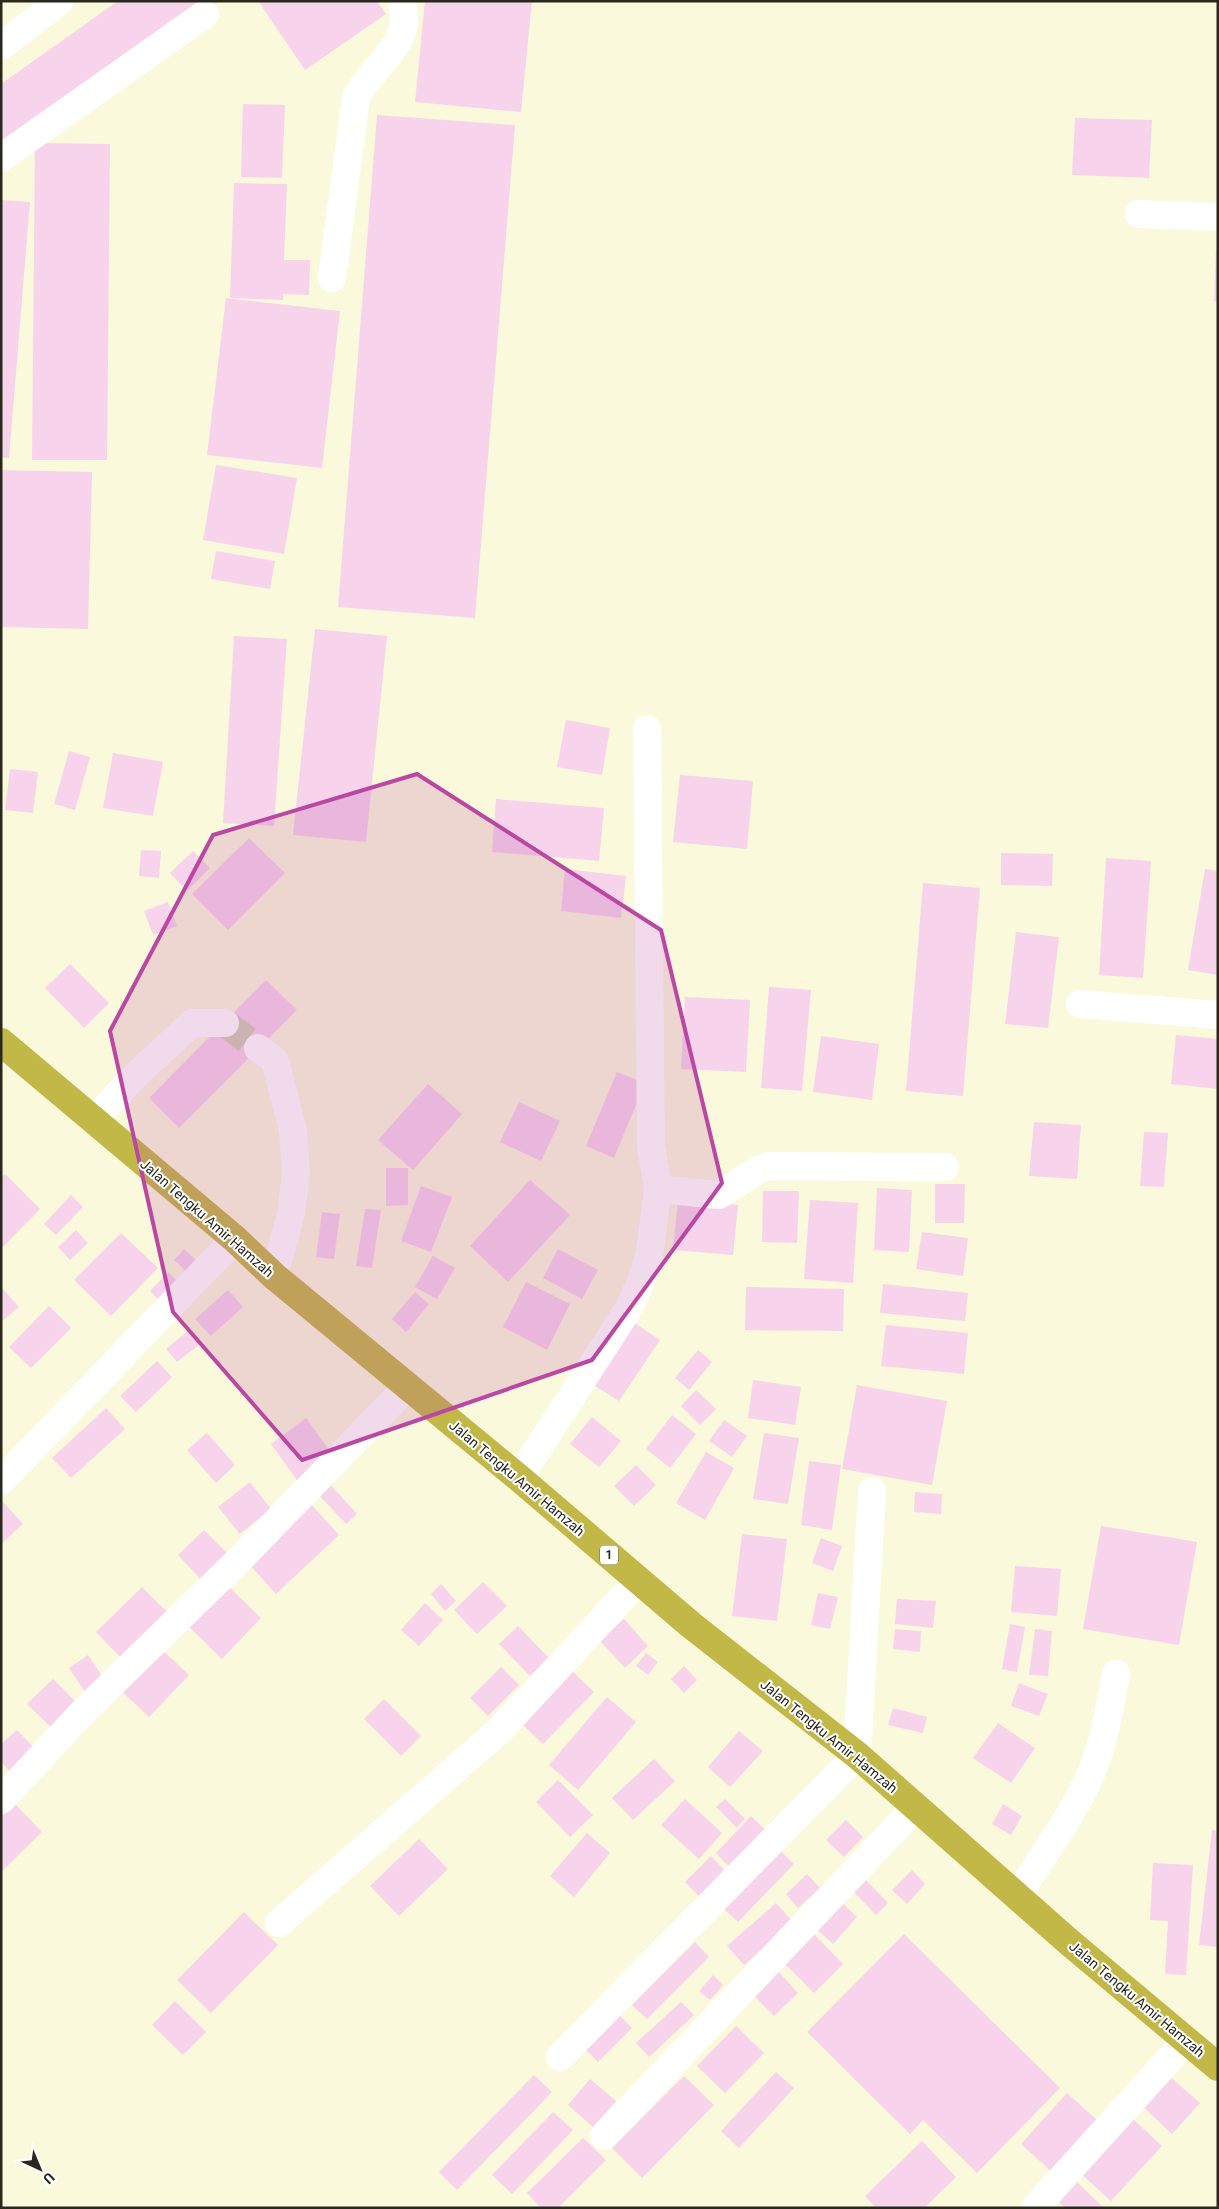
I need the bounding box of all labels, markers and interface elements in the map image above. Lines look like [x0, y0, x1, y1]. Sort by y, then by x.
street label: Jalan Tengku Amir Hamzah [137, 1156, 277, 1280]
street label: Jalan Tengku Amir Hamzah [446, 1417, 588, 1539]
road number: 1 [600, 1546, 618, 1564]
street label: Jalan Tengku Amir Hamzah [757, 1676, 901, 1796]
street label: Jalan Tengku Amir Hamzah [1066, 1938, 1208, 2060]
north arrow [15, 2144, 65, 2194]
text: U [40, 2169, 58, 2187]

